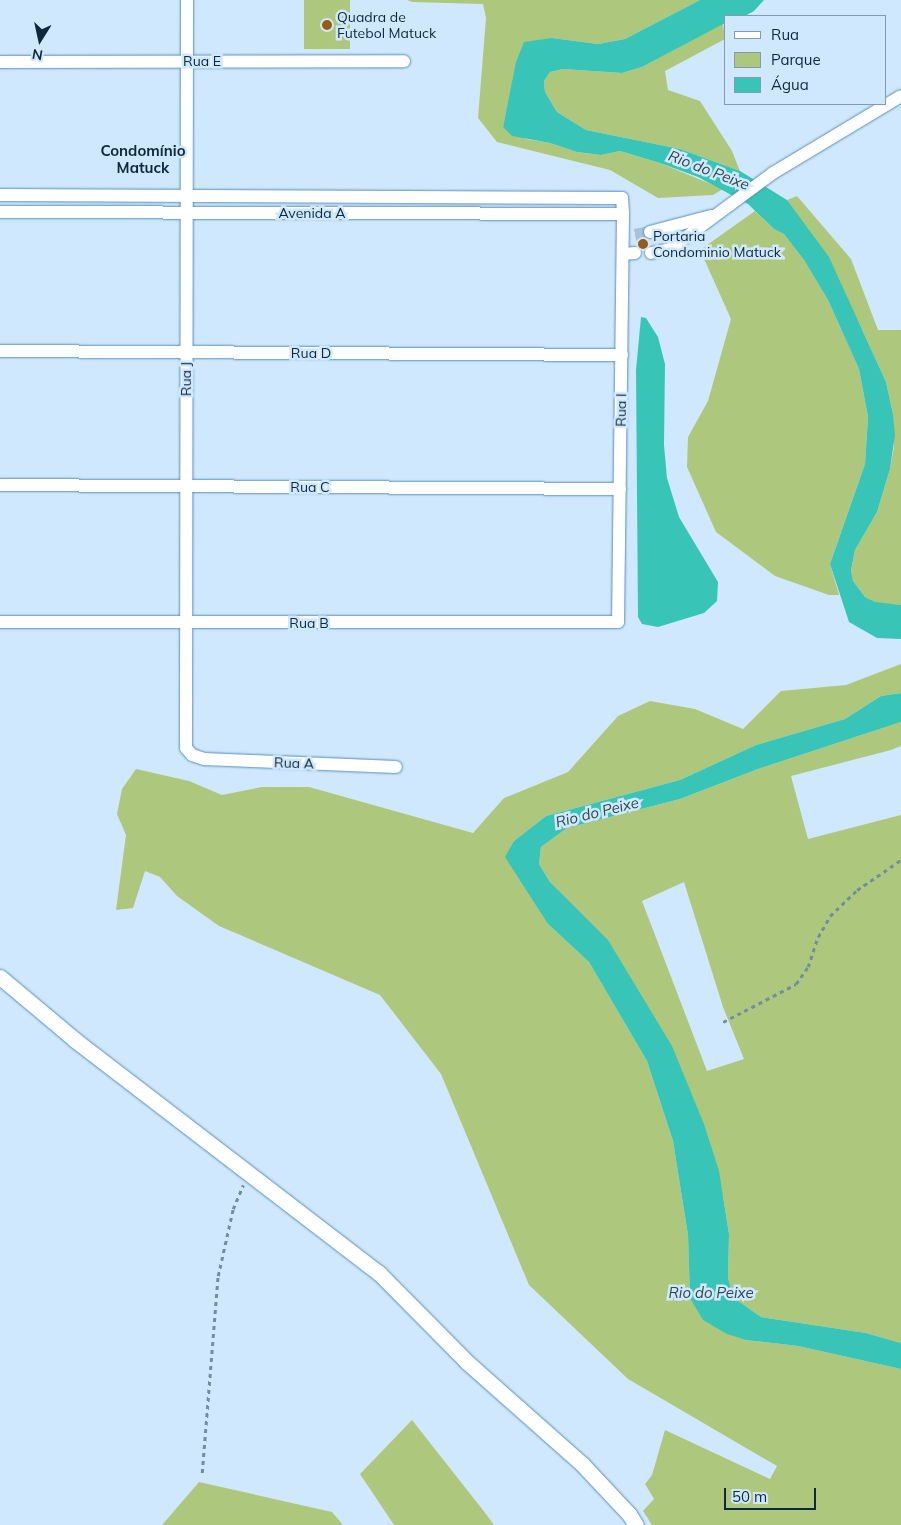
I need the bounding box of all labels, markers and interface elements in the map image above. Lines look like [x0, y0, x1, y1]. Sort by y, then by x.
place label: Quadra de Futebol Matuck [337, 9, 436, 41]
north arrow [15, 15, 65, 65]
legend [724, 15, 886, 105]
marker: Quadra de Futebol Matuck [321, 19, 333, 31]
text: Rua [771, 25, 799, 44]
text: N [31, 45, 44, 65]
text: Parque [771, 50, 821, 69]
street label: Rua E [183, 53, 221, 69]
text: Água [771, 75, 809, 94]
district label: Condomínio Matuck [100, 141, 186, 176]
water label: Rio do Peixe [666, 146, 752, 194]
street label: Avenida A [278, 205, 346, 221]
place label: Portaria Condominio Matuck [653, 228, 781, 260]
marker: Portaria Condominio Matuck [637, 238, 649, 250]
street label: Rua D [291, 345, 331, 361]
street label: Rua J [178, 362, 194, 396]
street label: Rua I [612, 393, 630, 427]
street label: Rua C [290, 479, 330, 495]
street label: Rua B [289, 615, 329, 631]
street label: Rua A [274, 754, 314, 772]
water label: Rio do Peixe [554, 793, 640, 831]
water label: Rio do Peixe [668, 1284, 754, 1302]
scale bar [726, 1478, 818, 1510]
text: 50 m [732, 1487, 767, 1506]

